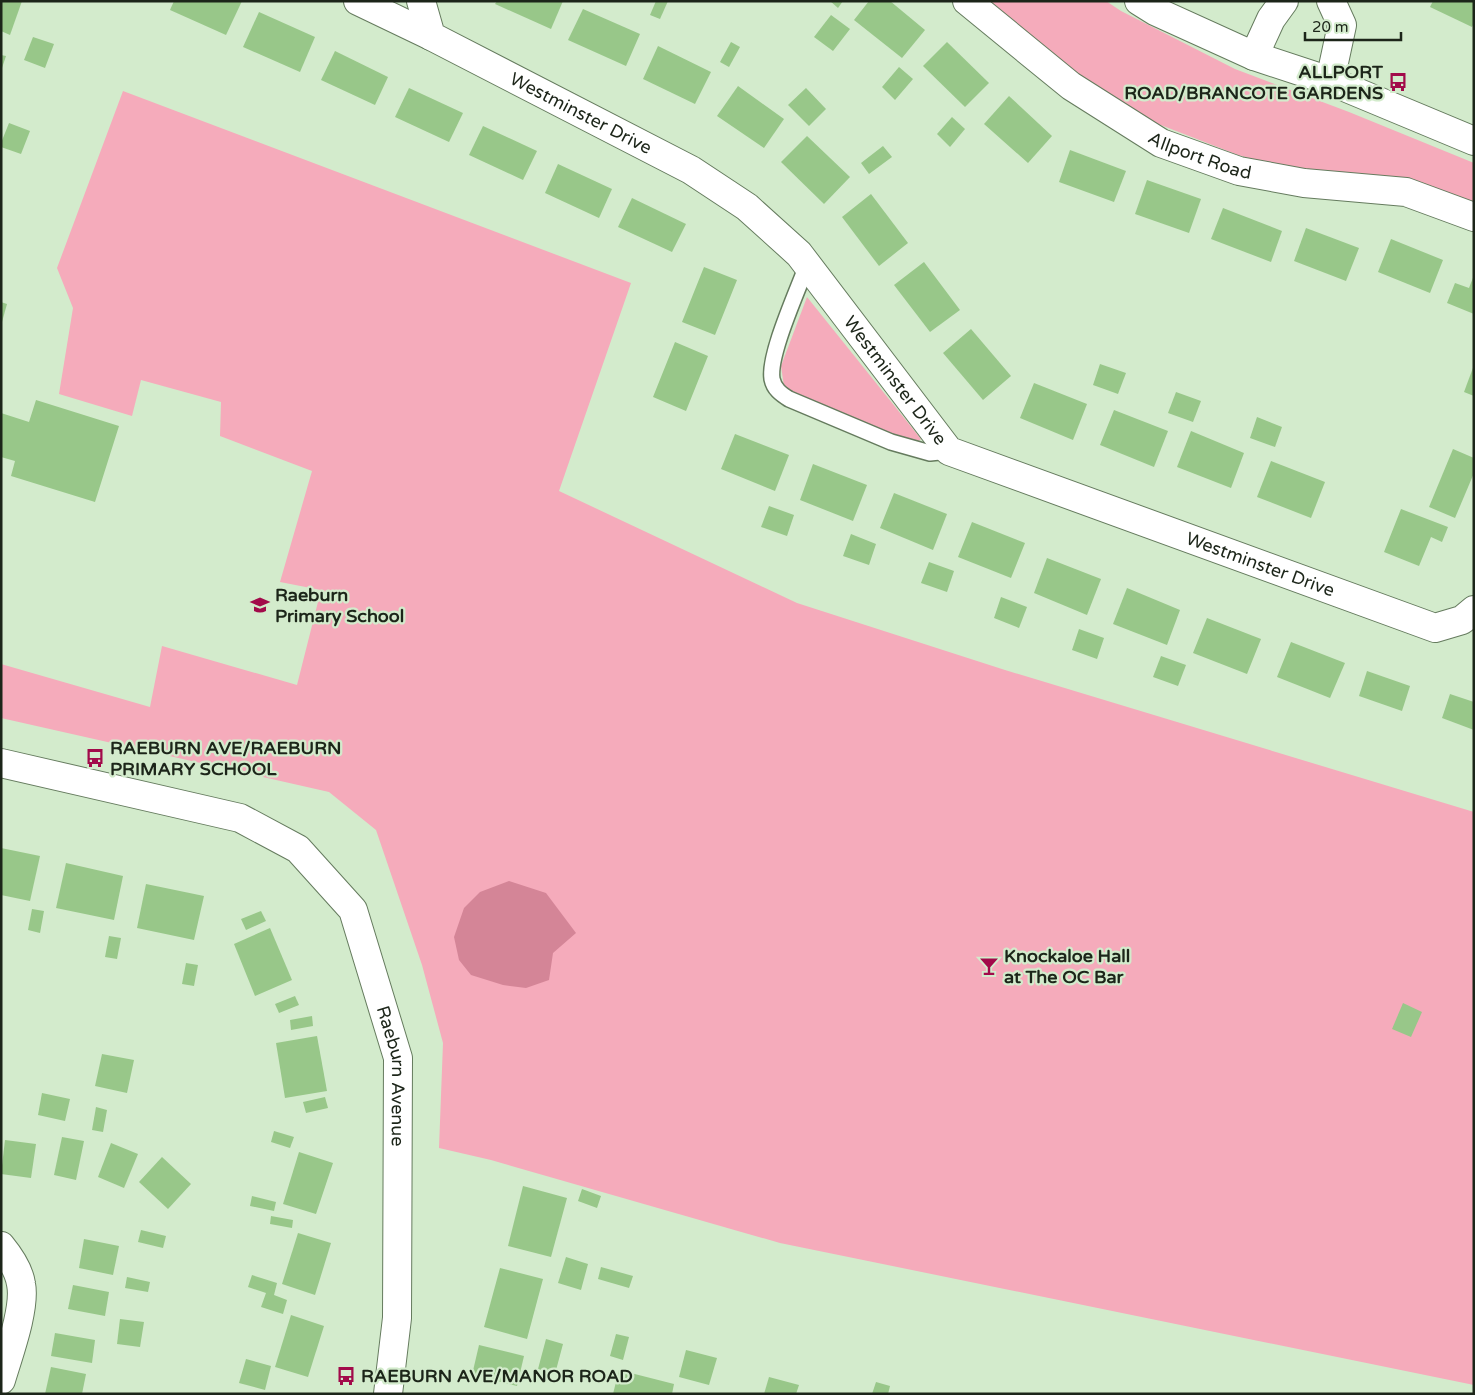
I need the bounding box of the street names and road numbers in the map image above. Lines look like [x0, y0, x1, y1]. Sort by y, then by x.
street label: Westminster Drive [506, 68, 655, 159]
street label: Allport Road [1144, 127, 1253, 184]
street label: Westminster Drive [839, 311, 951, 449]
street label: Westminster Drive [1183, 527, 1338, 601]
street label: Raeburn Avenue [372, 1003, 409, 1146]

